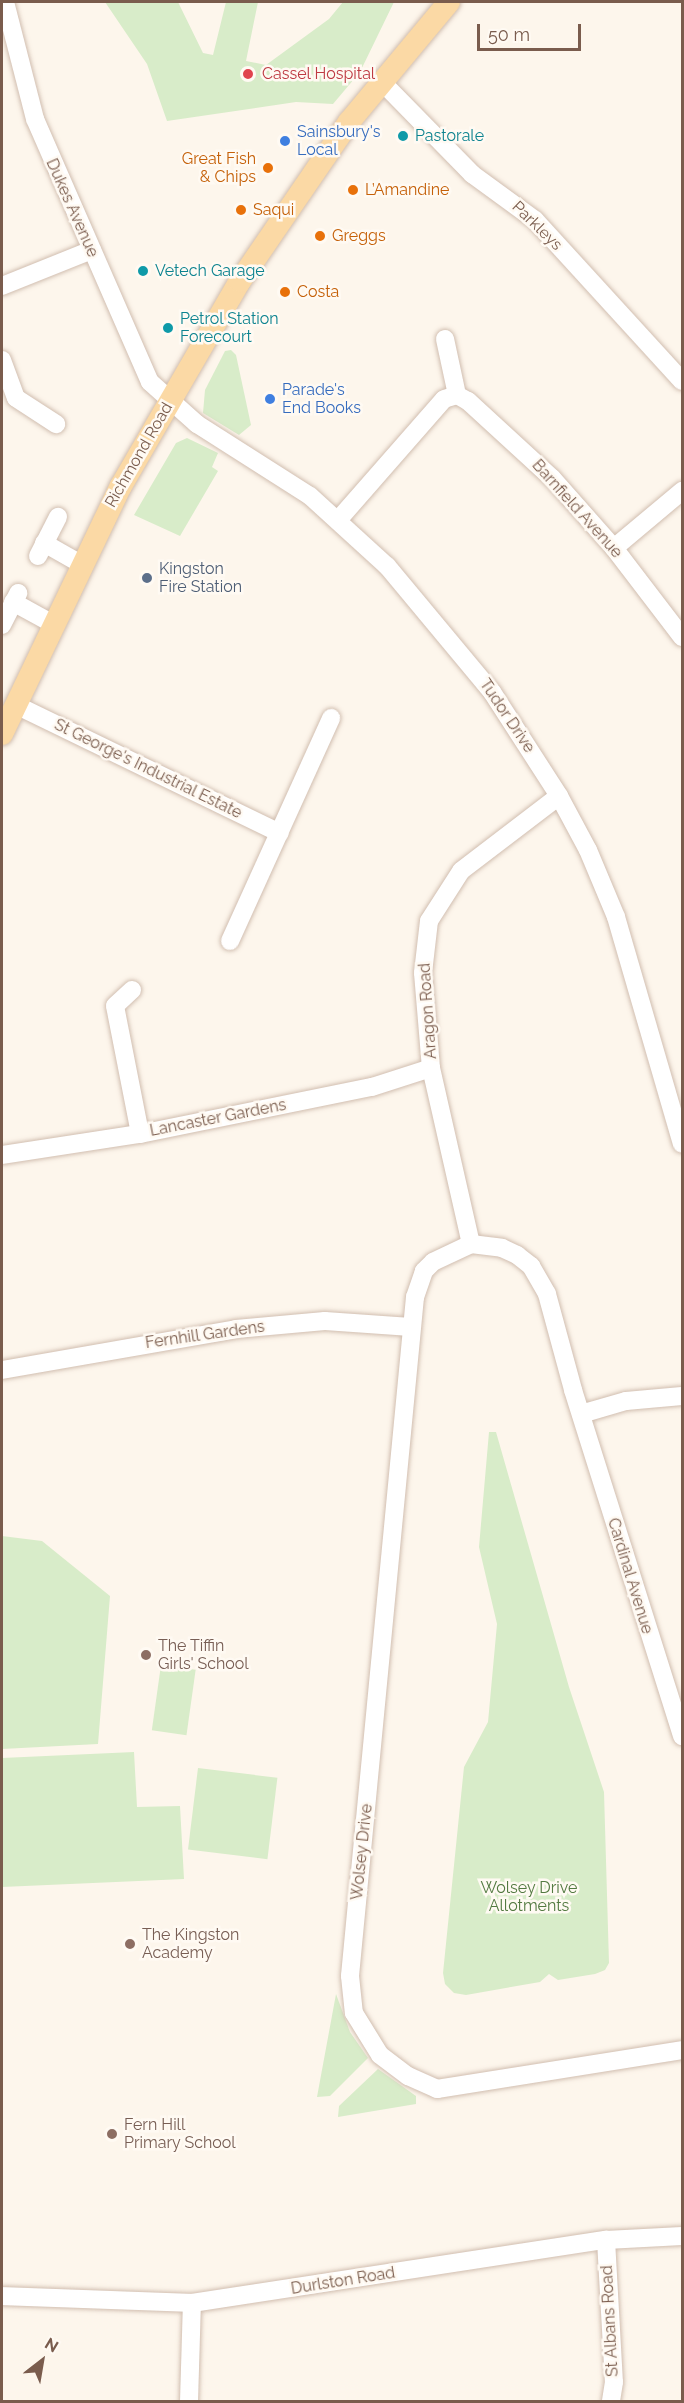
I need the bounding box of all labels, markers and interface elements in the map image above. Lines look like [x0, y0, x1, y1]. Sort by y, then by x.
scale bar [480, 12, 584, 50]
text: 50 m [488, 24, 530, 45]
place label: Cassel Hospital [262, 64, 376, 84]
marker: Cassel Hospital [239, 65, 257, 83]
place label: Sainsbury's Local [297, 122, 380, 160]
place label: Pastorale [415, 126, 484, 146]
marker: Pastorale [396, 129, 410, 143]
marker: Sainsbury's Local [278, 134, 292, 148]
place label: Great Fish & Chips [182, 149, 256, 187]
street label: Dukes Avenue [42, 156, 102, 260]
marker: Great Fish & Chips [261, 161, 275, 175]
place label: L’Amandine [365, 180, 449, 200]
marker: L’Amandine [346, 183, 360, 197]
street label: Parkleys [508, 197, 566, 255]
place label: Saqui [253, 200, 294, 220]
marker: Saqui [234, 203, 248, 217]
place label: Greggs [332, 226, 386, 246]
marker: Greggs [313, 229, 327, 243]
place label: Vetech Garage [155, 261, 265, 281]
marker: Vetech Garage [136, 264, 150, 278]
place label: Costa [297, 282, 339, 302]
marker: Costa [278, 285, 292, 299]
place label: Petrol Station Forecourt [180, 309, 279, 347]
marker: Petrol Station Forecourt [161, 321, 175, 335]
place label: Parade's End Books [282, 380, 361, 418]
marker: Parade's End Books [263, 392, 277, 406]
street label: Richmond Road [101, 399, 177, 511]
street label: Barnfield Avenue [528, 456, 626, 562]
place label: Kingston Fire Station [159, 559, 242, 597]
marker: Kingston Fire Station [140, 571, 154, 585]
street label: Tudor Drive [475, 675, 539, 757]
street label: St George's Industrial Estate [51, 715, 245, 823]
street label: Aragon Road [415, 962, 441, 1060]
street label: Lancaster Gardens [148, 1095, 288, 1141]
street label: Fernhill Gardens [144, 1317, 266, 1353]
street label: Cardinal Avenue [603, 1515, 657, 1637]
place label: The Tiffin Girls' School [158, 1636, 249, 1674]
marker: The Tiffin Girls' School [139, 1648, 153, 1662]
street label: Wolsey Drive [347, 1803, 377, 1901]
park label: Wolsey Drive Allotments [480, 1878, 578, 1916]
place label: The Kingston Academy [142, 1925, 239, 1963]
marker: The Kingston Academy [123, 1937, 137, 1951]
place label: Fern Hill Primary School [124, 2115, 236, 2153]
marker: Fern Hill Primary School [105, 2127, 119, 2141]
street label: Durlston Road [290, 2263, 396, 2299]
street label: St Albans Road [597, 2264, 623, 2378]
north arrow [12, 2331, 72, 2391]
text: N [41, 2334, 62, 2356]

